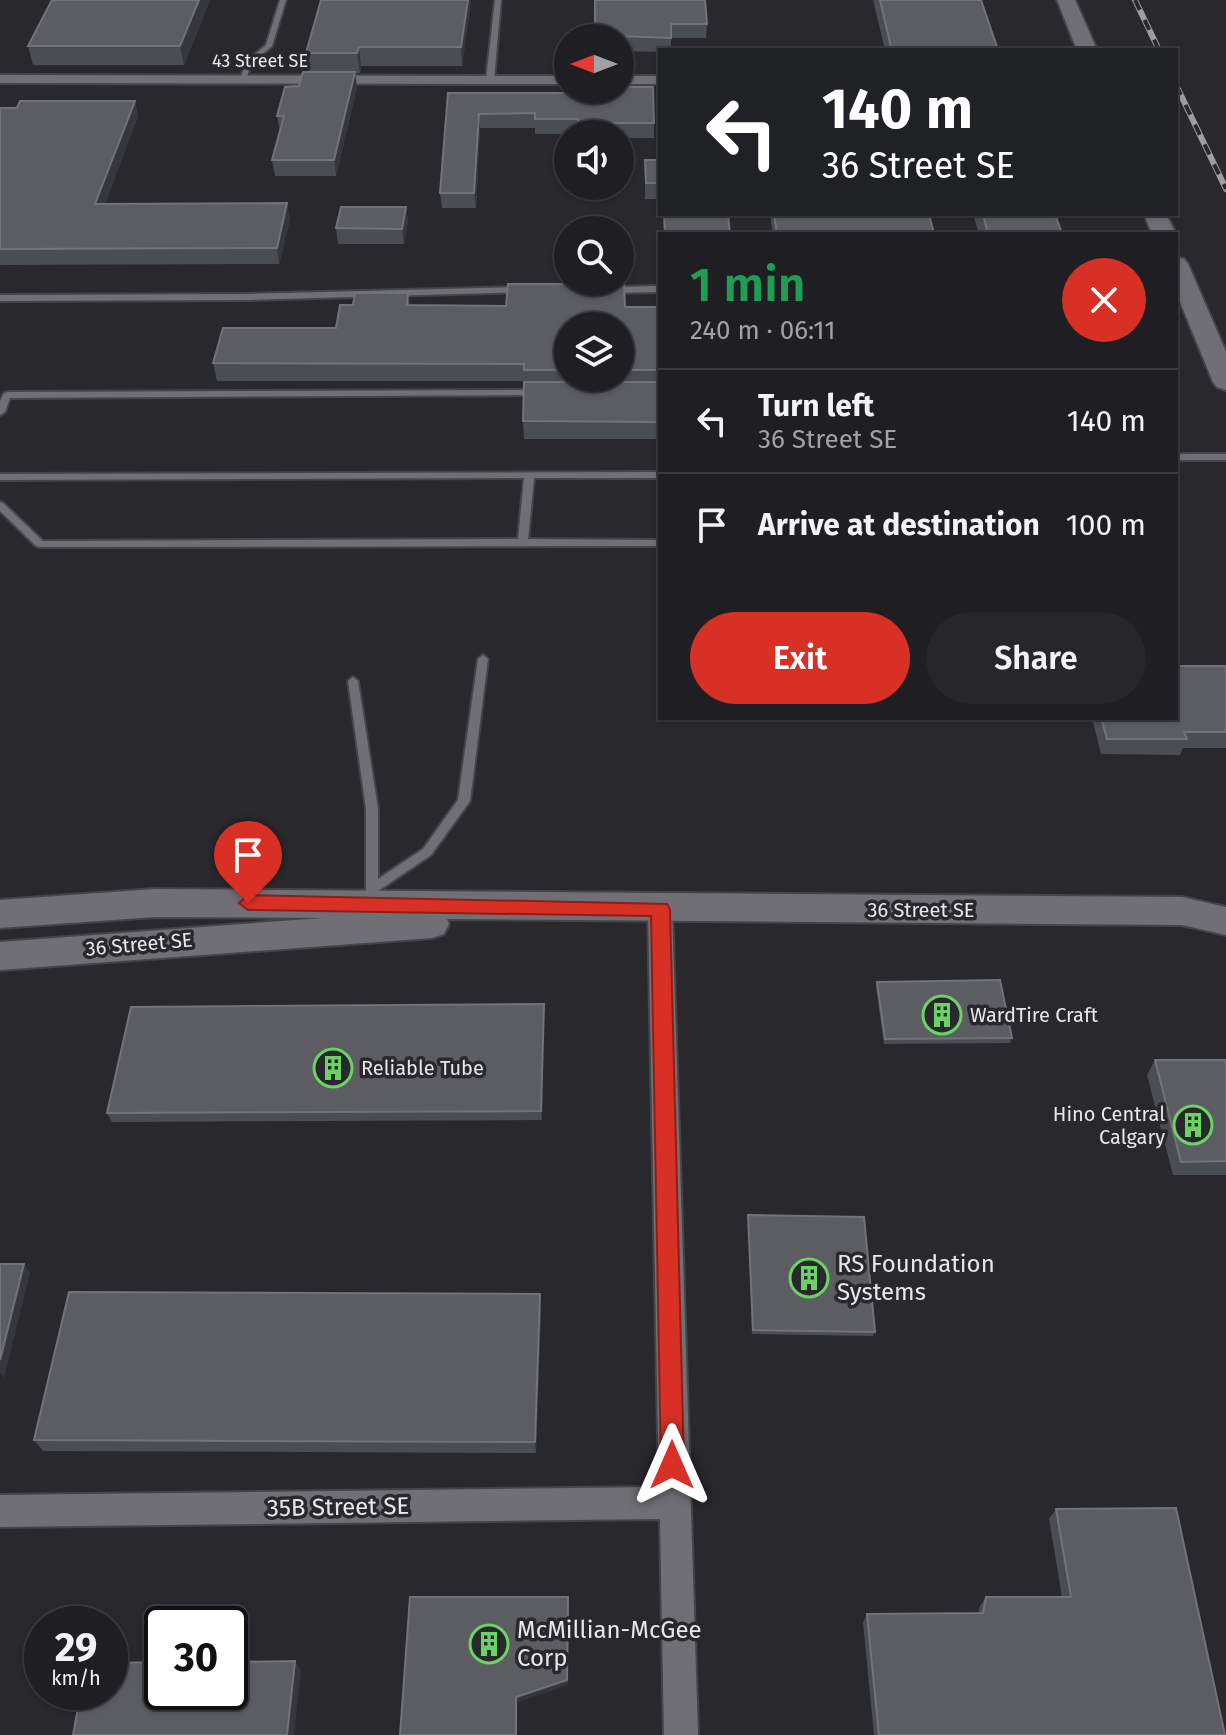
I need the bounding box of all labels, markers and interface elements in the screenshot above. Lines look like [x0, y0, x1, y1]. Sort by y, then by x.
north arrow [554, 24, 634, 104]
map controls [554, 24, 634, 392]
street label: 43 Street SE [212, 50, 308, 72]
text: 140 m [822, 76, 973, 143]
icon: left [690, 80, 794, 184]
button: sound [554, 120, 634, 200]
text: 36 Street SE [822, 144, 1015, 188]
button: search [554, 216, 634, 296]
text: 1 min [690, 256, 806, 314]
button: close [1062, 258, 1146, 342]
button: layers [554, 312, 634, 392]
text: 240 m · 06:11 [690, 315, 835, 346]
text: Turn left [758, 388, 874, 424]
icon: left [690, 399, 734, 443]
text: 140 m [1067, 403, 1146, 439]
text: 36 Street SE [758, 424, 897, 455]
icon: arrive [690, 503, 734, 547]
text: Arrive at destination [758, 507, 1040, 543]
text: 100 m [1066, 507, 1146, 543]
button: Exit [690, 612, 910, 704]
button: Share [926, 612, 1146, 704]
pin [214, 821, 282, 903]
icon: arrive [226, 833, 270, 877]
street label: 36 Street SE [867, 898, 975, 922]
street label: 36 Street SE [85, 927, 193, 961]
building icon: WardTire Craft [921, 994, 963, 1036]
place label: WardTire Craft [970, 1003, 1099, 1027]
building icon: Reliable Tube [312, 1047, 354, 1089]
place label: Reliable Tube [361, 1056, 484, 1080]
place label: Hino Central Calgary [1053, 1102, 1165, 1149]
building icon: Hino Central Calgary [1172, 1104, 1214, 1146]
place label: RS Foundation Systems [837, 1250, 995, 1306]
building icon: RS Foundation Systems [788, 1257, 830, 1299]
position arrow [630, 1423, 714, 1507]
street label: 35B Street SE [267, 1492, 409, 1522]
speed limit sign: 30 [144, 1606, 248, 1710]
place label: McMillian-McGee Corp [517, 1616, 702, 1672]
building icon: McMillian-McGee Corp [468, 1623, 510, 1665]
text: 29 [55, 1624, 97, 1672]
text: km/h [51, 1666, 101, 1690]

